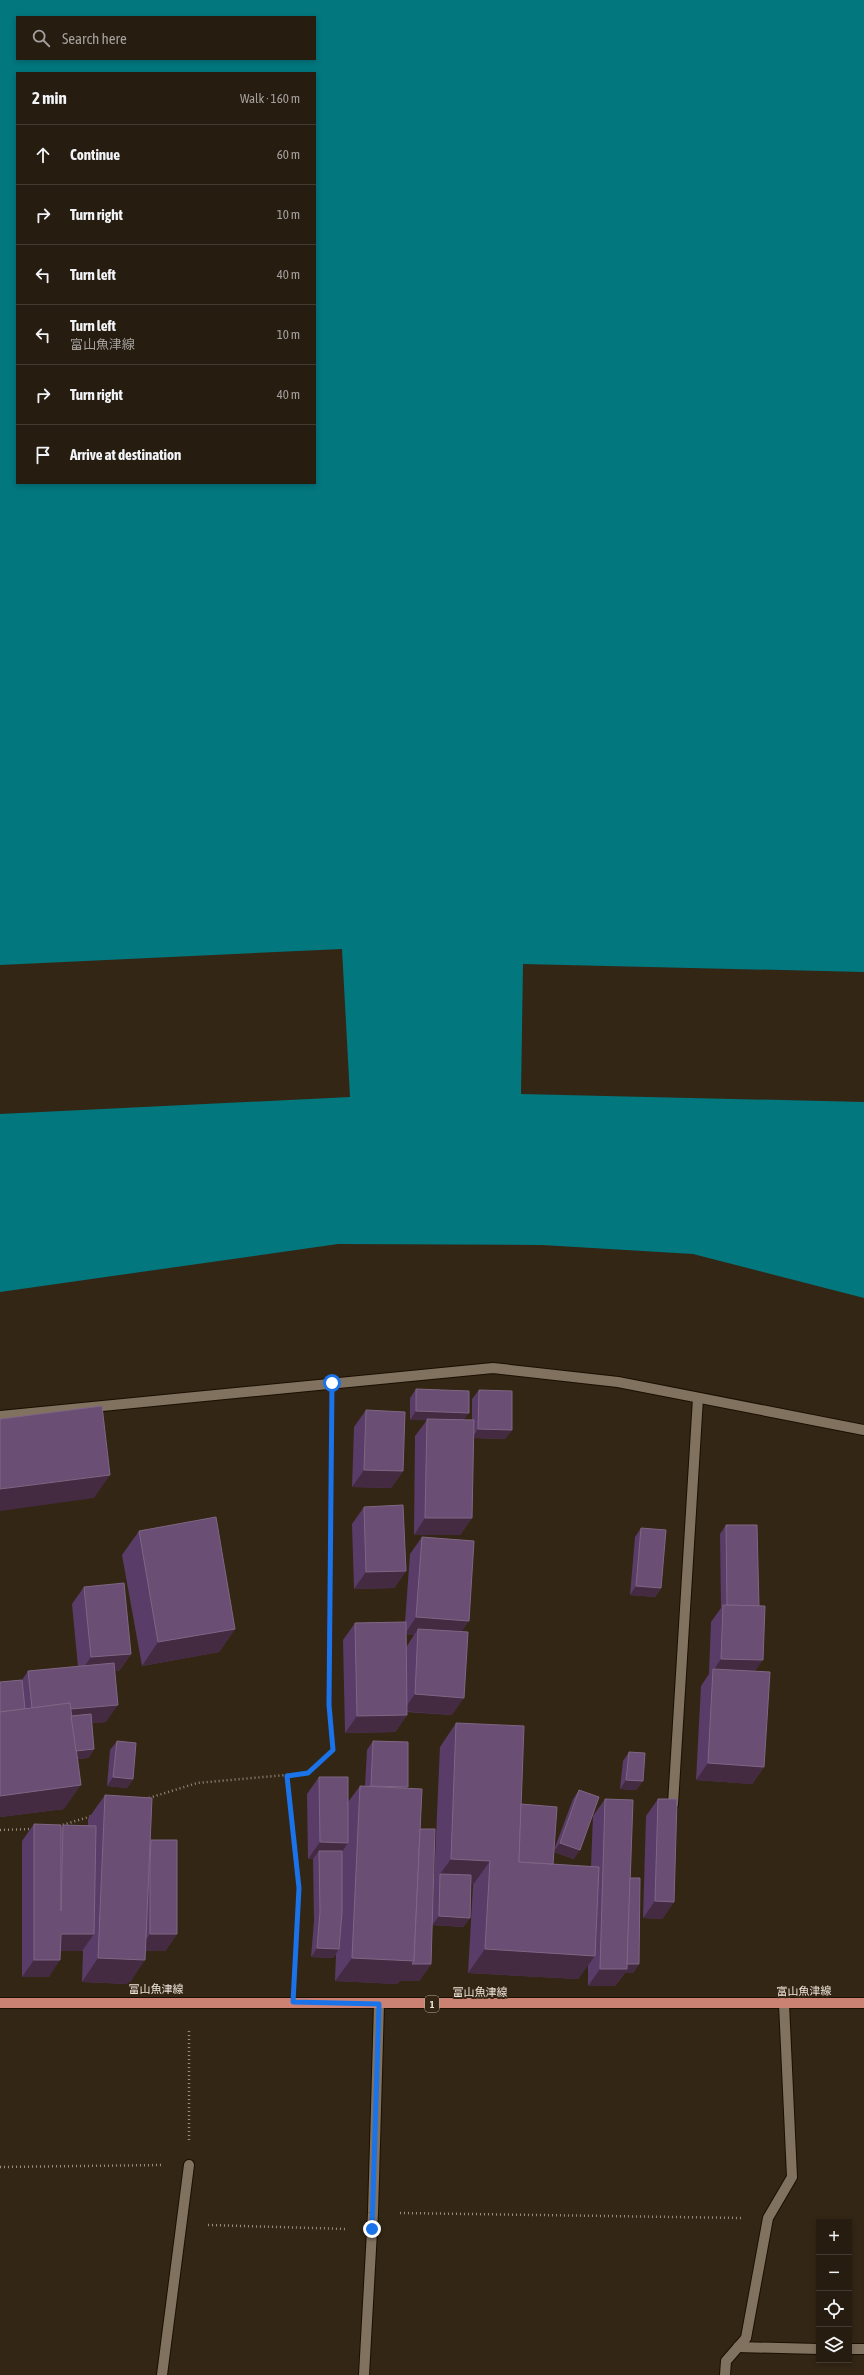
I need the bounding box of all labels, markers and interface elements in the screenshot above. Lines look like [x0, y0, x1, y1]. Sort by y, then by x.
search box [16, 16, 316, 60]
icon: search [30, 27, 52, 49]
text: Search here [62, 30, 127, 47]
text: 2 min [32, 88, 67, 108]
text: Walk · 160 m [240, 91, 300, 106]
icon: ahead [32, 144, 54, 166]
text: Continue [70, 146, 120, 163]
text: 60 m [277, 147, 300, 162]
icon: right [32, 204, 54, 226]
text: Turn right [70, 206, 123, 223]
text: 10 m [277, 207, 300, 222]
icon: left [32, 264, 54, 286]
text: Turn left [70, 266, 116, 283]
text: 40 m [277, 267, 300, 282]
text: Turn left [70, 317, 116, 334]
icon: left [32, 324, 54, 346]
text: 10 m [277, 327, 300, 342]
text: 富山魚津線 [70, 337, 135, 352]
icon: right [32, 384, 54, 406]
text: Turn right [70, 386, 123, 403]
text: 40 m [277, 387, 300, 402]
icon: arrive [32, 444, 54, 466]
text: Arrive at destination [70, 446, 181, 463]
route start [323, 1374, 341, 1392]
street label: 富山魚津線 [129, 1983, 184, 1995]
street label: 富山魚津線 [776, 1985, 832, 1997]
street label: 富山魚津線 [453, 1986, 508, 1998]
road number: 1 [425, 1996, 439, 2012]
map controls [816, 2219, 852, 2363]
button: + [816, 2219, 852, 2255]
route end [363, 2220, 381, 2238]
button: − [816, 2255, 852, 2291]
button: locate [816, 2291, 852, 2327]
button: layers [816, 2327, 852, 2363]

